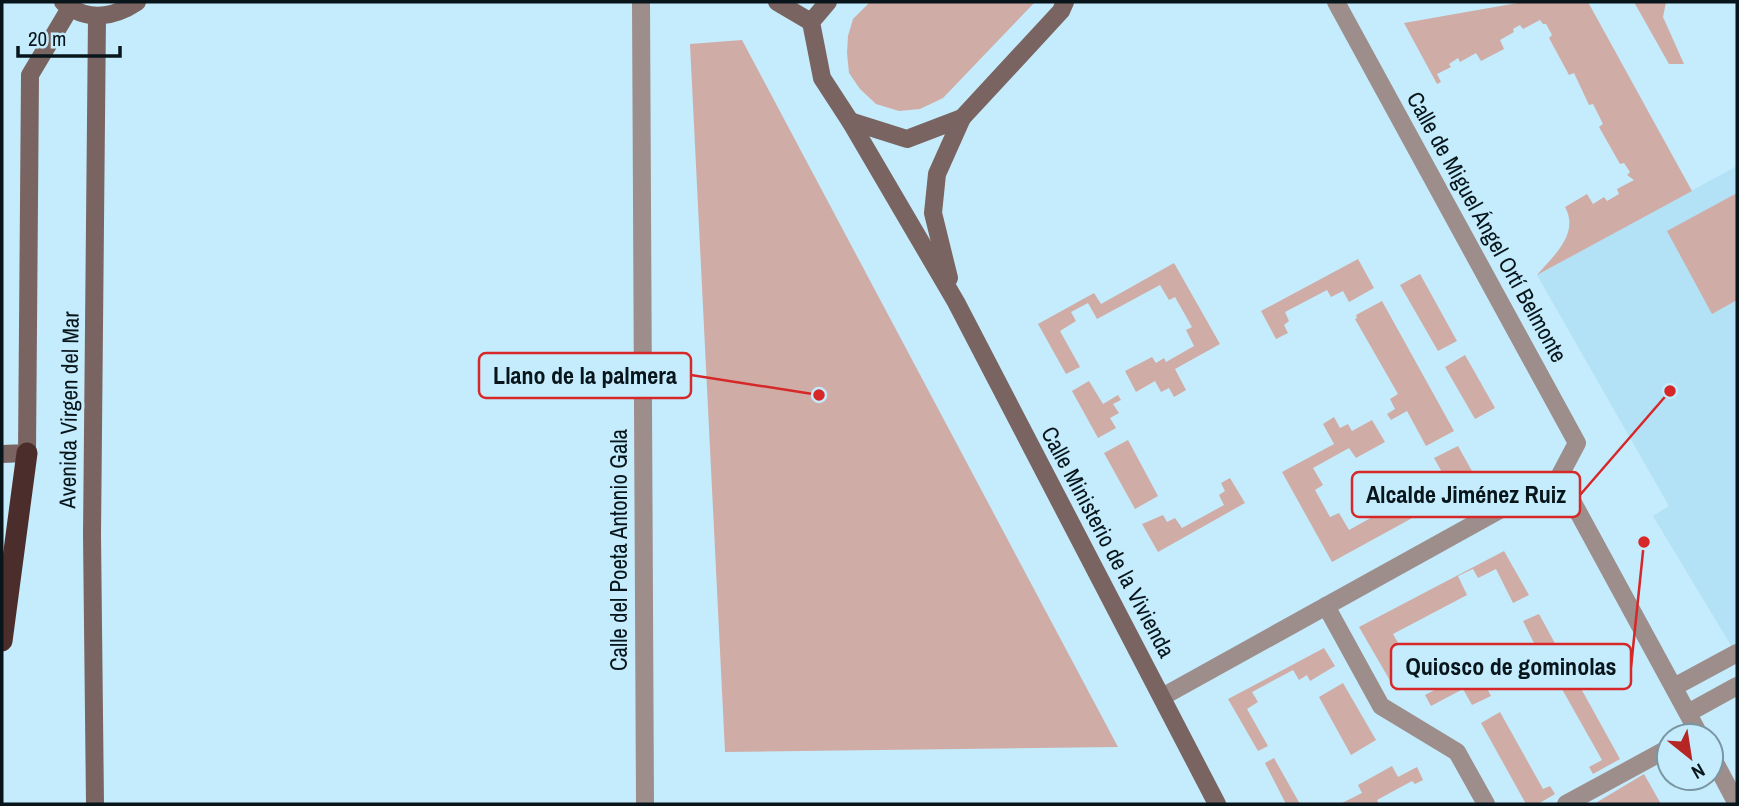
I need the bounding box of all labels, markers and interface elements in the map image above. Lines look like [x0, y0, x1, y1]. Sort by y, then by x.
scale bar [18, 14, 119, 58]
text: 20 m [28, 24, 66, 53]
street label: Calle de Miguel Ángel Ortí Belmonte [1400, 86, 1575, 368]
street label: Avenida Virgen del Mar [51, 310, 86, 510]
callout: Llano de la palmera [479, 353, 691, 398]
text: Llano de la palmera [493, 359, 677, 391]
street label: Calle Ministerio de la Vivienda [1034, 421, 1183, 663]
street label: Calle del Poeta Antonio Gala [603, 428, 634, 671]
callout: Alcalde Jiménez Ruiz [1352, 472, 1580, 517]
text: Alcalde Jiménez Ruiz [1366, 478, 1566, 510]
callout: Quiosco de gominolas [1391, 644, 1631, 689]
text: Quiosco de gominolas [1405, 650, 1617, 682]
north arrow [1655, 722, 1725, 792]
text: N [1687, 758, 1710, 786]

